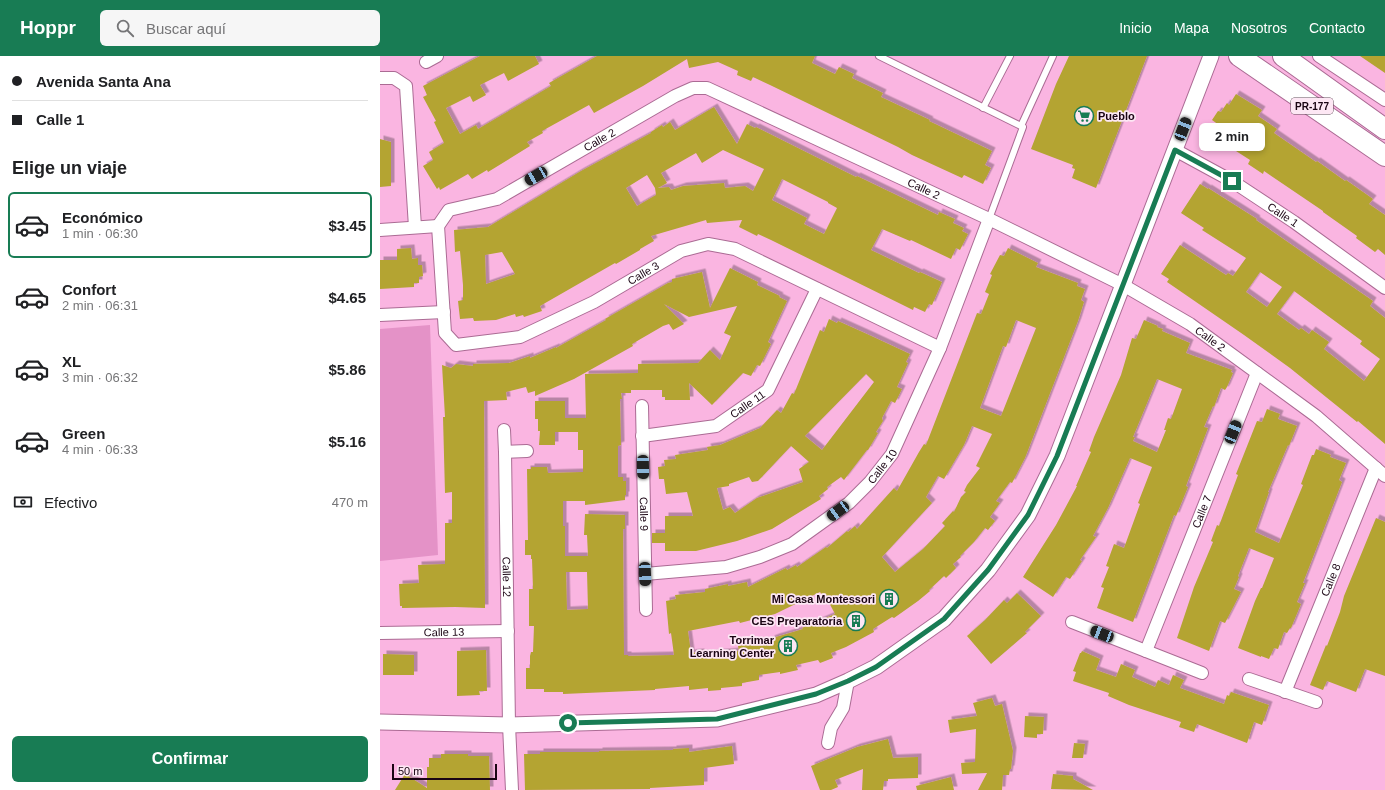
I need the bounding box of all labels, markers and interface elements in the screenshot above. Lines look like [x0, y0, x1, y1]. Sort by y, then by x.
search box [100, 10, 380, 46]
text: Hoppr [20, 17, 76, 38]
icon: search [114, 17, 136, 39]
text: Buscar aquí [146, 20, 226, 37]
text: Inicio [1119, 20, 1152, 36]
text: Mapa [1174, 20, 1209, 36]
text: Nosotros [1231, 20, 1287, 36]
text: Contacto [1309, 20, 1365, 36]
text: Avenida Santa Ana [36, 73, 171, 90]
road number: PR-177 [1291, 98, 1333, 114]
supermarket icon: Pueblo [1073, 105, 1095, 127]
place label: Pueblo [1098, 110, 1135, 122]
text: Calle 1 [36, 111, 84, 128]
car [1173, 116, 1193, 142]
callout: 2 min [1199, 123, 1265, 151]
street label: Calle 2 [582, 126, 617, 154]
text: 2 min [1215, 129, 1249, 144]
text: Elige un viaje [12, 158, 127, 178]
car [523, 165, 549, 187]
route end [1223, 172, 1241, 190]
street label: Calle 2 [906, 176, 942, 201]
street label: Calle 1 [1265, 200, 1301, 229]
icon: car [14, 207, 50, 243]
text: Económico [62, 209, 143, 226]
text: $3.45 [328, 217, 366, 234]
text: 1 min · 06:30 [62, 226, 138, 241]
street label: Calle 3 [625, 259, 661, 287]
icon: car [14, 279, 50, 315]
text: Confort [62, 281, 116, 298]
text: $4.65 [328, 289, 366, 306]
text: 2 min · 06:31 [62, 298, 138, 313]
street label: Calle 2 [1193, 324, 1228, 354]
icon: car [14, 351, 50, 387]
text: XL [62, 353, 81, 370]
text: $5.86 [328, 361, 366, 378]
text: 3 min · 06:32 [62, 370, 138, 385]
street label: Calle 11 [728, 388, 767, 420]
car [1223, 419, 1243, 445]
icon: car [14, 423, 50, 459]
text: Green [62, 425, 105, 442]
text: $5.16 [328, 433, 366, 450]
text: 4 min · 06:33 [62, 442, 138, 457]
street label: Calle 10 [865, 448, 899, 486]
car [637, 455, 649, 479]
icon: cash [12, 491, 34, 513]
text: Efectivo [44, 494, 97, 511]
street label: Calle 7 [1190, 494, 1214, 530]
text: 470 m [332, 495, 368, 510]
street label: Calle 9 [638, 497, 650, 531]
car [825, 499, 851, 523]
street label: Calle 12 [501, 557, 513, 597]
car [639, 562, 651, 586]
street label: Calle 8 [1319, 562, 1343, 598]
building icon: Mi Casa Montessori [878, 588, 900, 610]
place label: Mi Casa Montessori [772, 593, 875, 605]
building icon: CES Preparatoria [845, 610, 867, 632]
place label: CES Preparatoria [752, 615, 843, 627]
car [1089, 624, 1115, 644]
street label: Calle 13 [424, 626, 464, 638]
place label: Torrimar Learning Center [690, 634, 775, 659]
building icon: Torrimar Learning Center [777, 635, 799, 657]
route start [559, 714, 577, 732]
button: Confirmar [12, 736, 368, 782]
scale bar [392, 762, 497, 781]
text: 50 m [398, 765, 422, 777]

